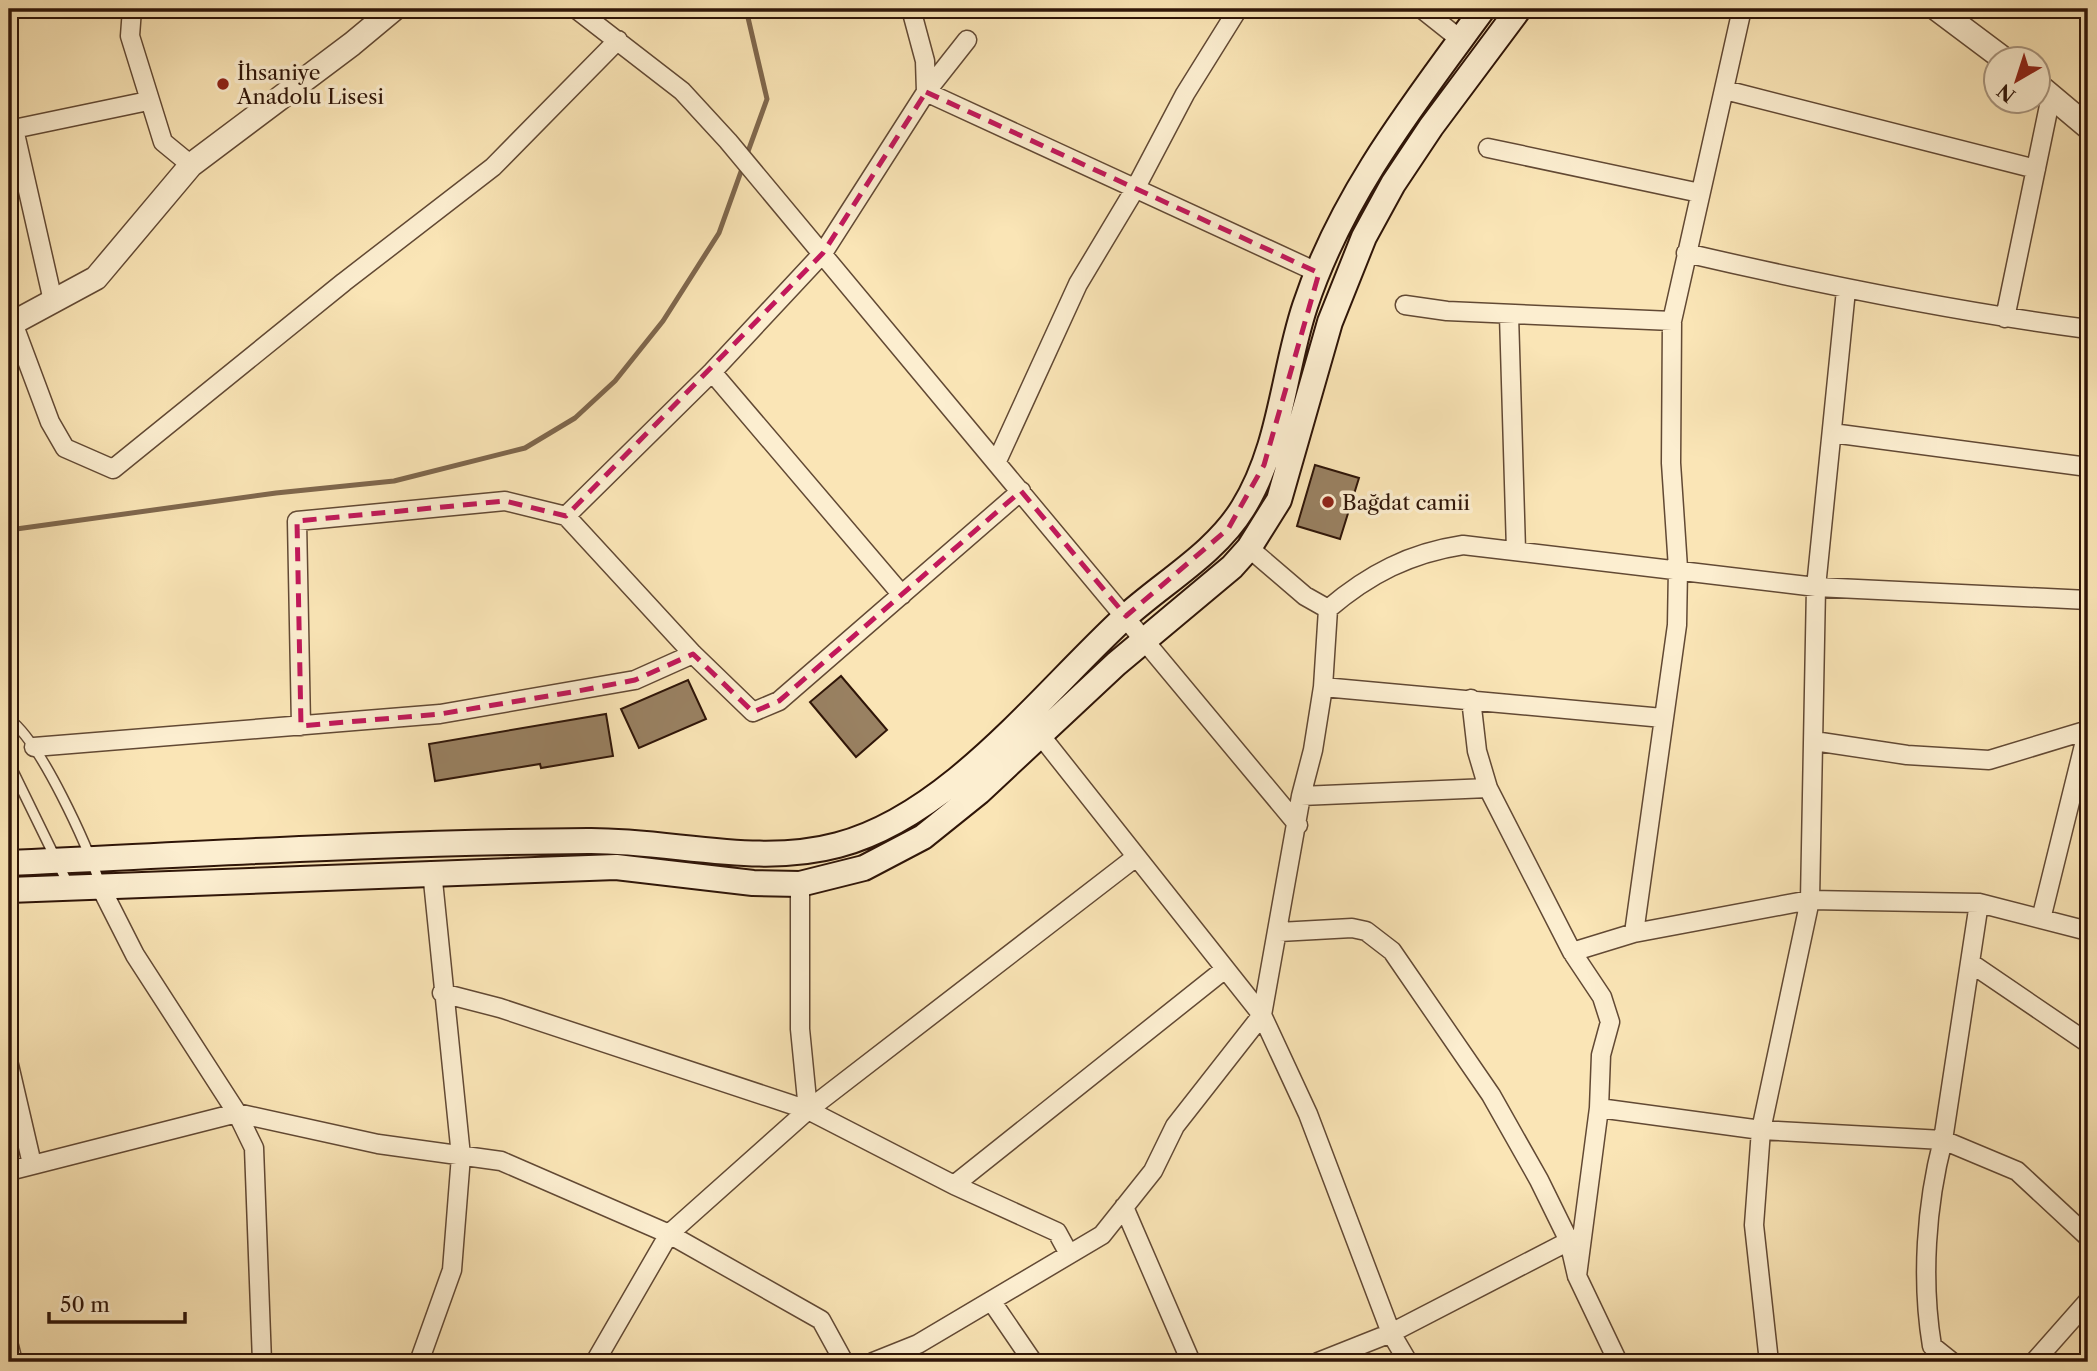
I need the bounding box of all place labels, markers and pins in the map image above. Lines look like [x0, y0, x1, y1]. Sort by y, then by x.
place label: İhsaniye Anadolu Lisesi [236, 60, 384, 109]
marker: İhsaniye Anadolu Lisesi [215, 76, 231, 92]
place label: Bağdat camii [1342, 490, 1470, 515]
marker: Bağdat camii [1320, 494, 1336, 510]

